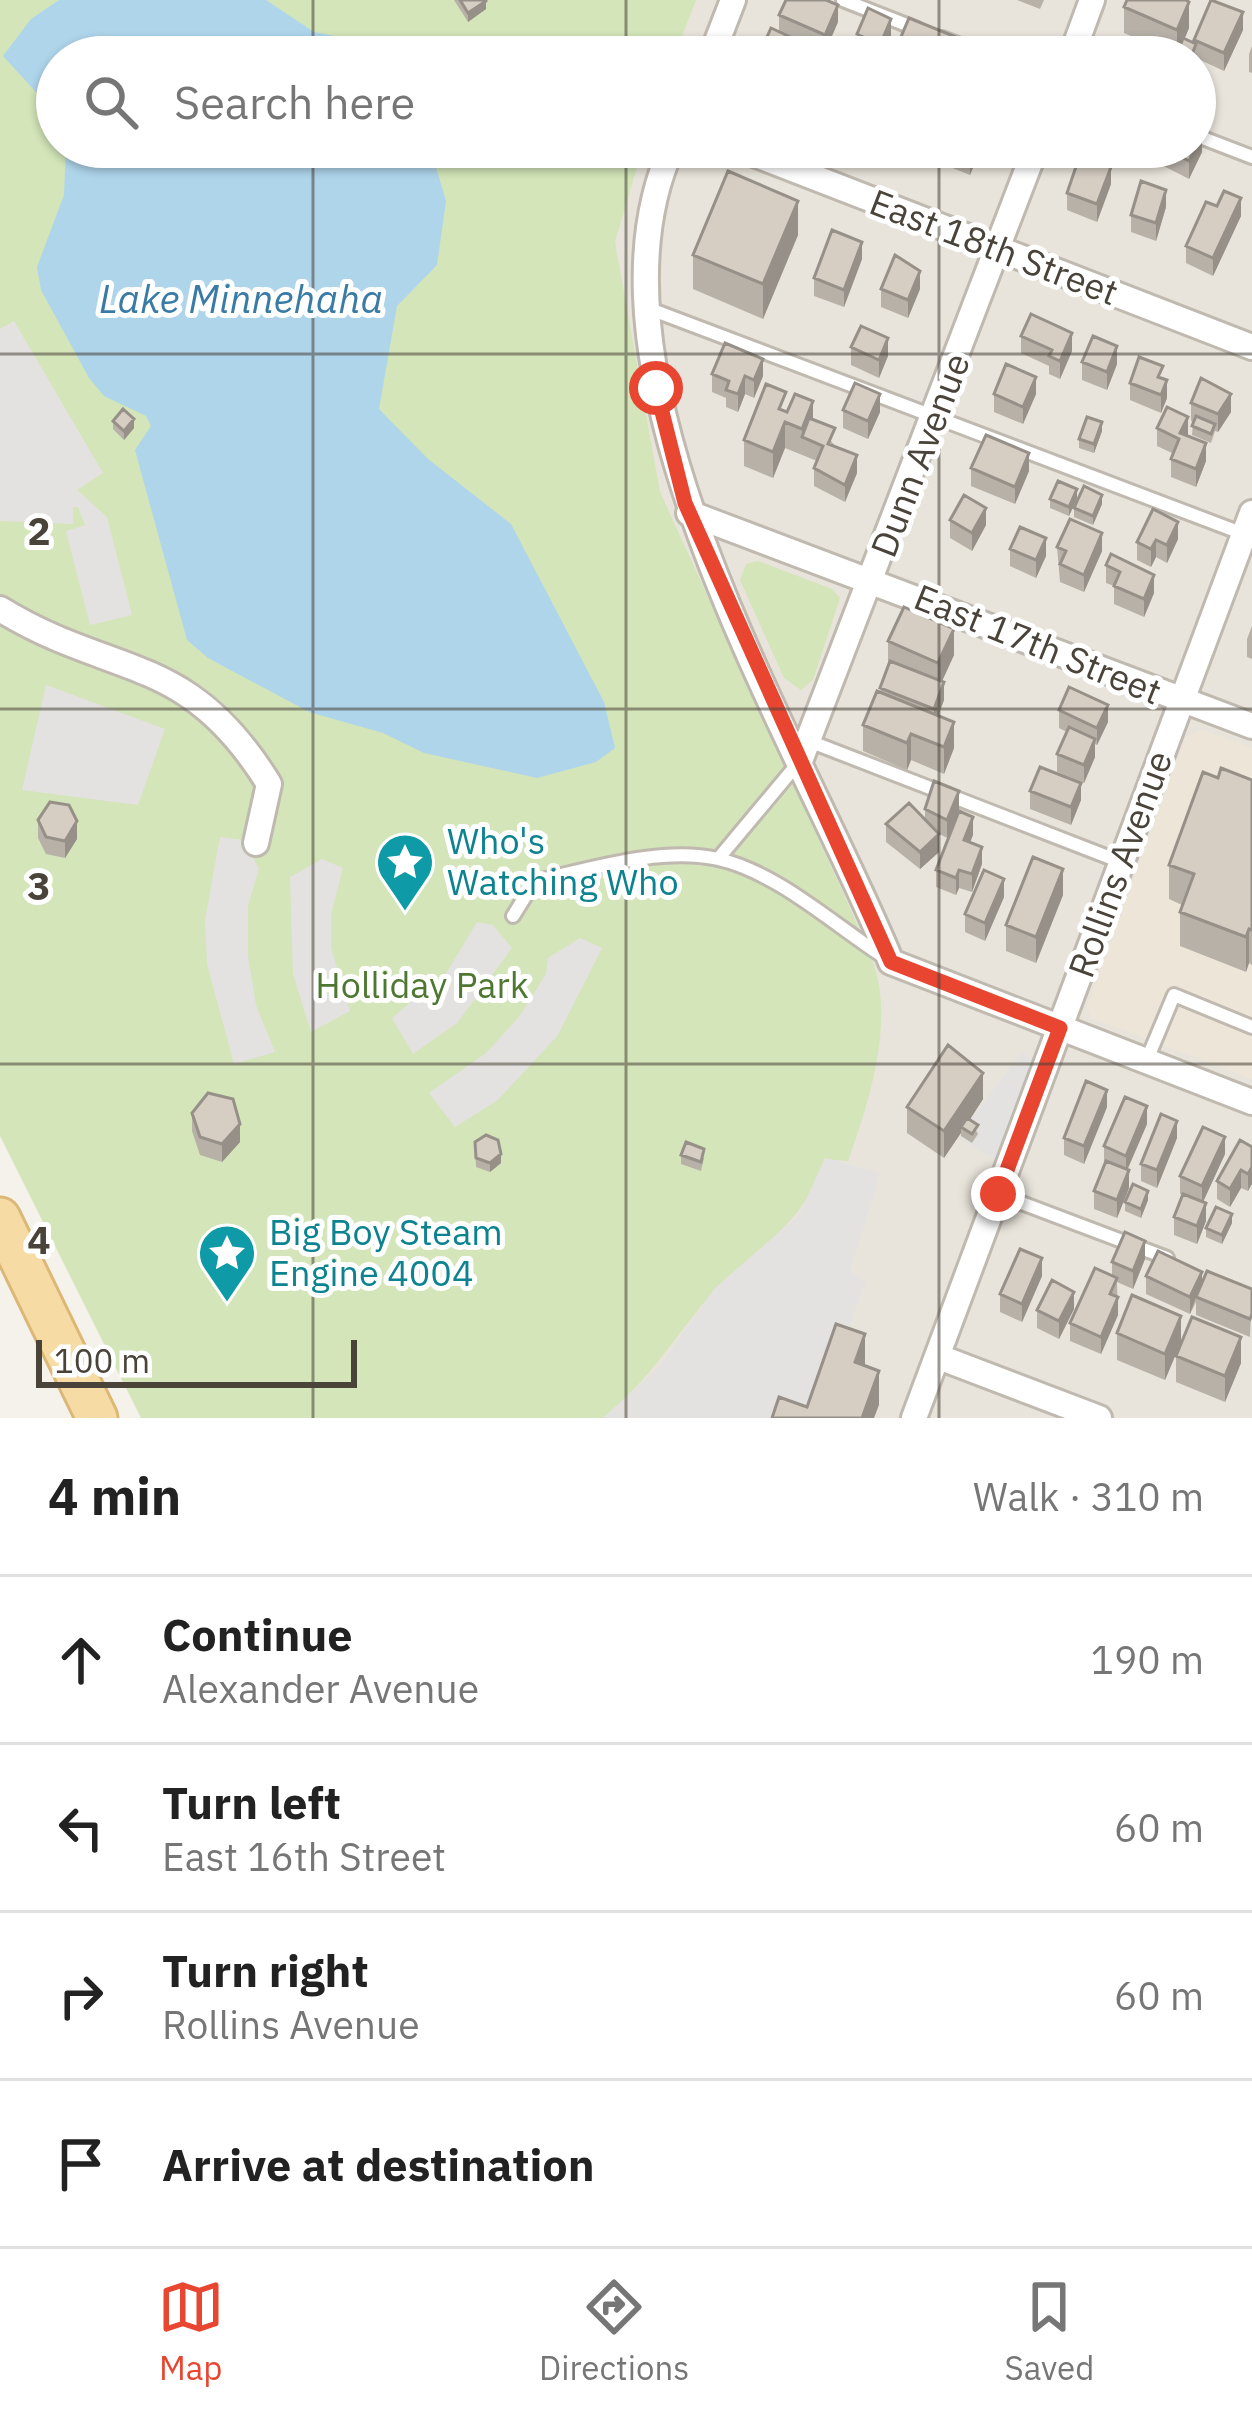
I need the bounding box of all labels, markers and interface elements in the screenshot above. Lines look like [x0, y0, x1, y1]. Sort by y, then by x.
search box [36, 36, 1216, 168]
icon: search [78, 69, 144, 135]
text: Search here [174, 73, 415, 131]
street label: East 18th Street [863, 178, 1125, 315]
water label: Lake Minnehaha [99, 273, 383, 324]
street label: Dunn Avenue [859, 346, 980, 563]
route start [629, 361, 683, 415]
text: 2 [27, 505, 51, 556]
street label: East 17th Street [908, 573, 1169, 714]
street label: Rollins Avenue [1057, 744, 1182, 984]
place label: Who's Watching Who [447, 817, 679, 905]
place icon: Who's Watching Who [374, 831, 436, 913]
text: 3 [27, 860, 51, 911]
park label: Holliday Park [315, 961, 529, 1008]
route end [971, 1167, 1025, 1221]
place label: Big Boy Steam Engine 4004 [269, 1208, 503, 1296]
text: 4 [27, 1214, 51, 1265]
place icon: Big Boy Steam Engine 4004 [196, 1222, 258, 1304]
scale bar [36, 1334, 357, 1387]
text: 100 m [54, 1339, 150, 1382]
text: 4 min [48, 1463, 181, 1529]
text: Walk · 310 m [973, 1471, 1204, 1522]
text: Continue [162, 1605, 353, 1663]
icon: ahead [48, 1627, 114, 1693]
text: 190 m [1091, 1634, 1204, 1685]
text: Alexander Avenue [162, 1663, 479, 1714]
text: Turn left [162, 1773, 341, 1831]
icon: left [48, 1795, 114, 1861]
text: 60 m [1114, 1802, 1204, 1853]
text: East 16th Street [162, 1831, 446, 1882]
text: Turn right [162, 1941, 369, 1999]
icon: right [48, 1963, 114, 2029]
text: 60 m [1114, 1970, 1204, 2021]
text: Rollins Avenue [162, 1999, 420, 2050]
icon: arrive [48, 2131, 114, 2197]
text: Arrive at destination [162, 2135, 595, 2193]
tab: Map [158, 2274, 224, 2389]
tab: Directions [539, 2274, 689, 2389]
tab: Saved [1005, 2274, 1094, 2389]

